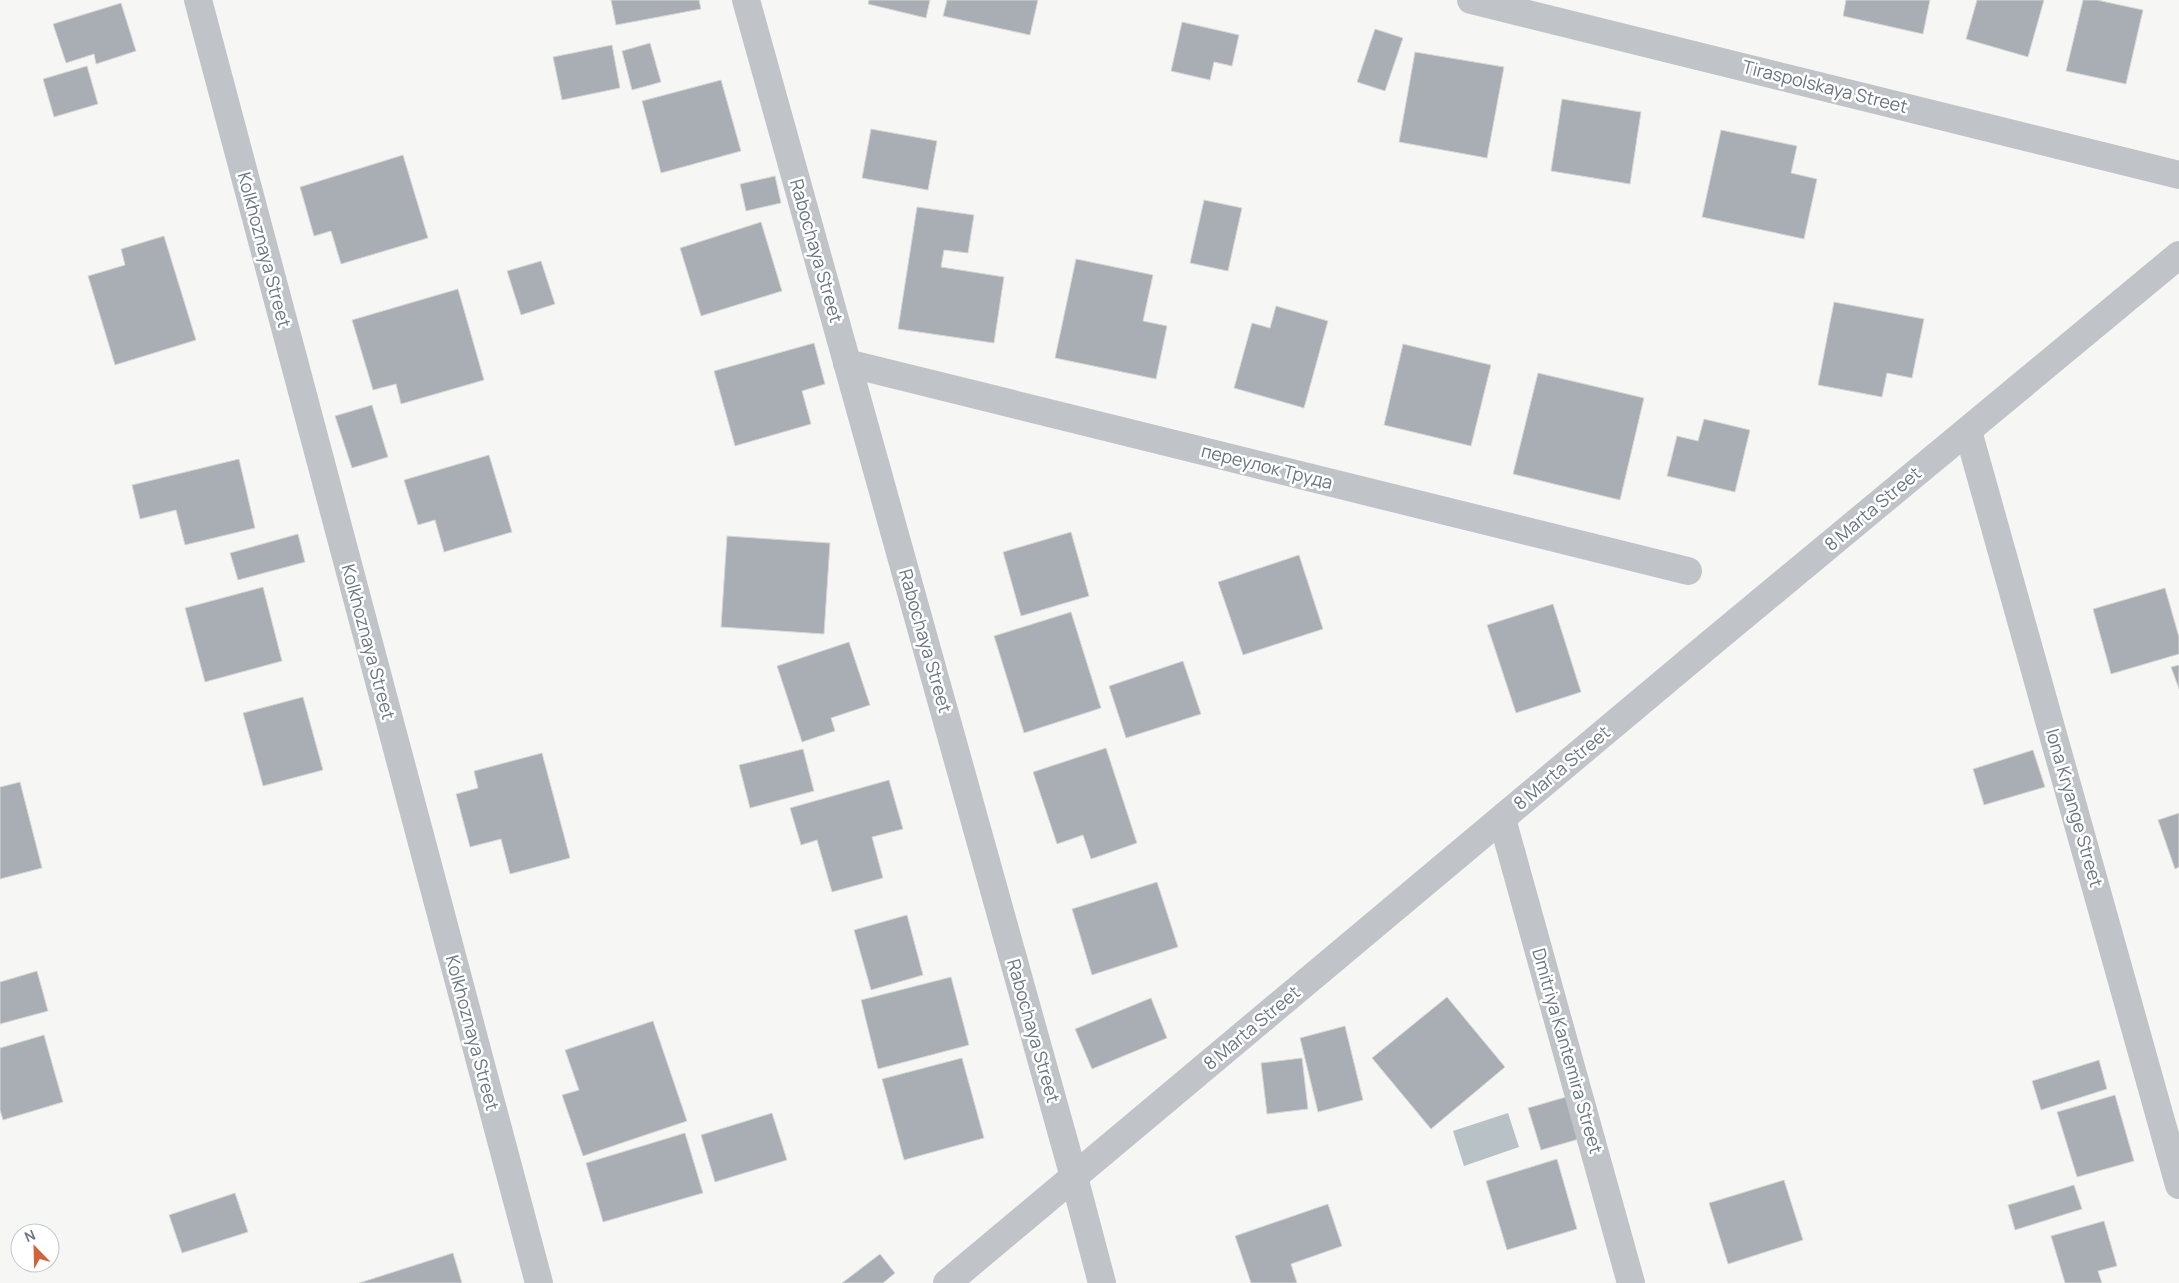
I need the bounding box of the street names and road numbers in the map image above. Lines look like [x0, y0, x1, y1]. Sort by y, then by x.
street label: Tiraspolskaya Street [1740, 54, 1910, 118]
street label: Kolkhoznaya Street [233, 169, 297, 330]
street label: Rabochaya Street [785, 176, 849, 325]
street label: переулок Труда [1199, 438, 1335, 494]
street label: 8 Marta Street [1819, 461, 1926, 556]
street label: Kolkhoznaya Street [337, 561, 401, 722]
street label: Rabochaya Street [894, 566, 958, 715]
street label: 8 Marta Street [1508, 720, 1615, 815]
street label: Iona Kryange Street [2041, 726, 2109, 890]
street label: Dmitriya Kantemira Street [1527, 945, 1609, 1156]
street label: Kolkhoznaya Street [441, 952, 505, 1113]
street label: Rabochaya Street [1002, 956, 1066, 1105]
street label: 8 Marta Street [1198, 980, 1305, 1075]

